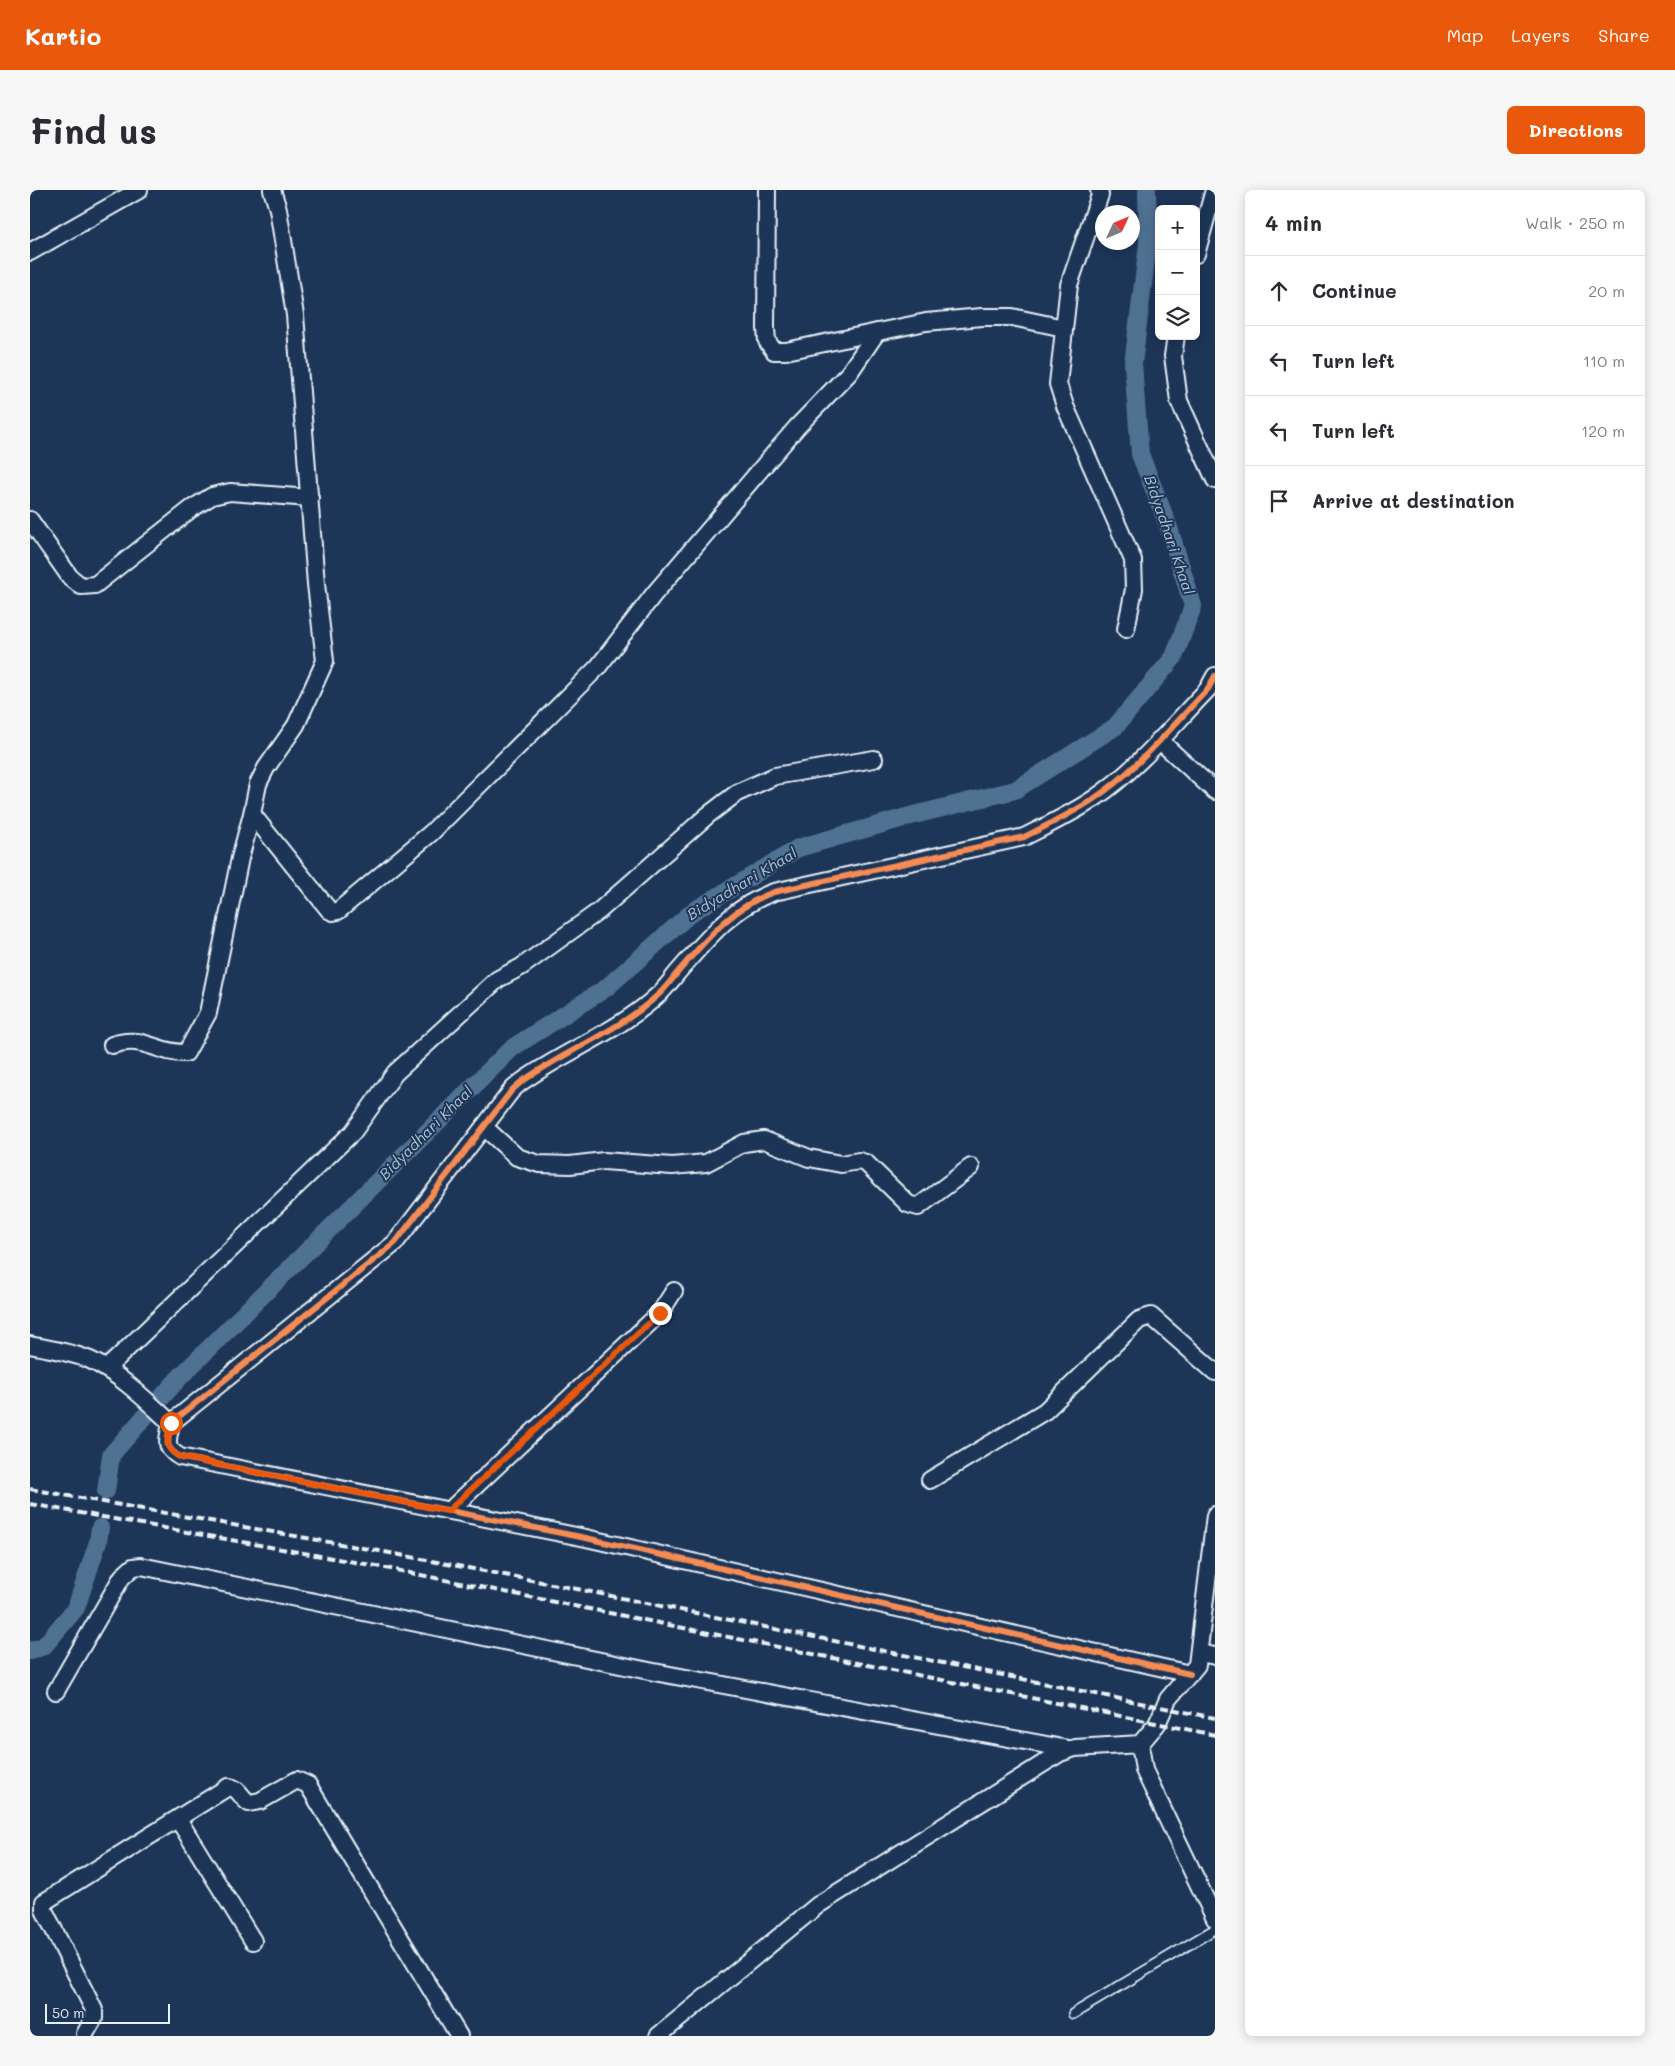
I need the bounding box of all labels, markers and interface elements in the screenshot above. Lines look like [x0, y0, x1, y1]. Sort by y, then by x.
text: Kartio [25, 20, 101, 51]
text: Map [1447, 23, 1483, 47]
text: Layers [1511, 23, 1570, 47]
text: Share [1598, 23, 1650, 47]
button: Directions [1507, 106, 1645, 154]
text: Find us [30, 107, 157, 153]
north arrow [1095, 205, 1140, 250]
map controls [1155, 205, 1200, 340]
button: + [1155, 205, 1200, 250]
text: 4 min [1265, 209, 1322, 236]
text: Walk · 250 m [1525, 212, 1625, 233]
button: − [1155, 250, 1200, 295]
icon: ahead [1265, 277, 1293, 305]
text: Continue [1312, 278, 1397, 303]
text: 20 m [1588, 280, 1625, 301]
button: layers [1155, 295, 1200, 340]
icon: left [1265, 347, 1293, 375]
text: Turn left [1312, 348, 1395, 373]
text: 110 m [1583, 350, 1625, 371]
icon: left [1265, 417, 1293, 445]
text: Turn left [1312, 418, 1395, 443]
text: 120 m [1581, 420, 1625, 441]
water label: Bidyadhari Khaal [1140, 472, 1200, 597]
icon: arrive [1265, 487, 1293, 515]
text: Arrive at destination [1312, 488, 1515, 513]
water label: Bidyadhari Khaal [683, 842, 800, 924]
water label: Bidyadhari Khaal [374, 1081, 477, 1184]
route end [649, 1302, 672, 1325]
route start [160, 1412, 183, 1435]
scale bar [45, 2001, 170, 2024]
text: 50 m [52, 2003, 84, 2022]

